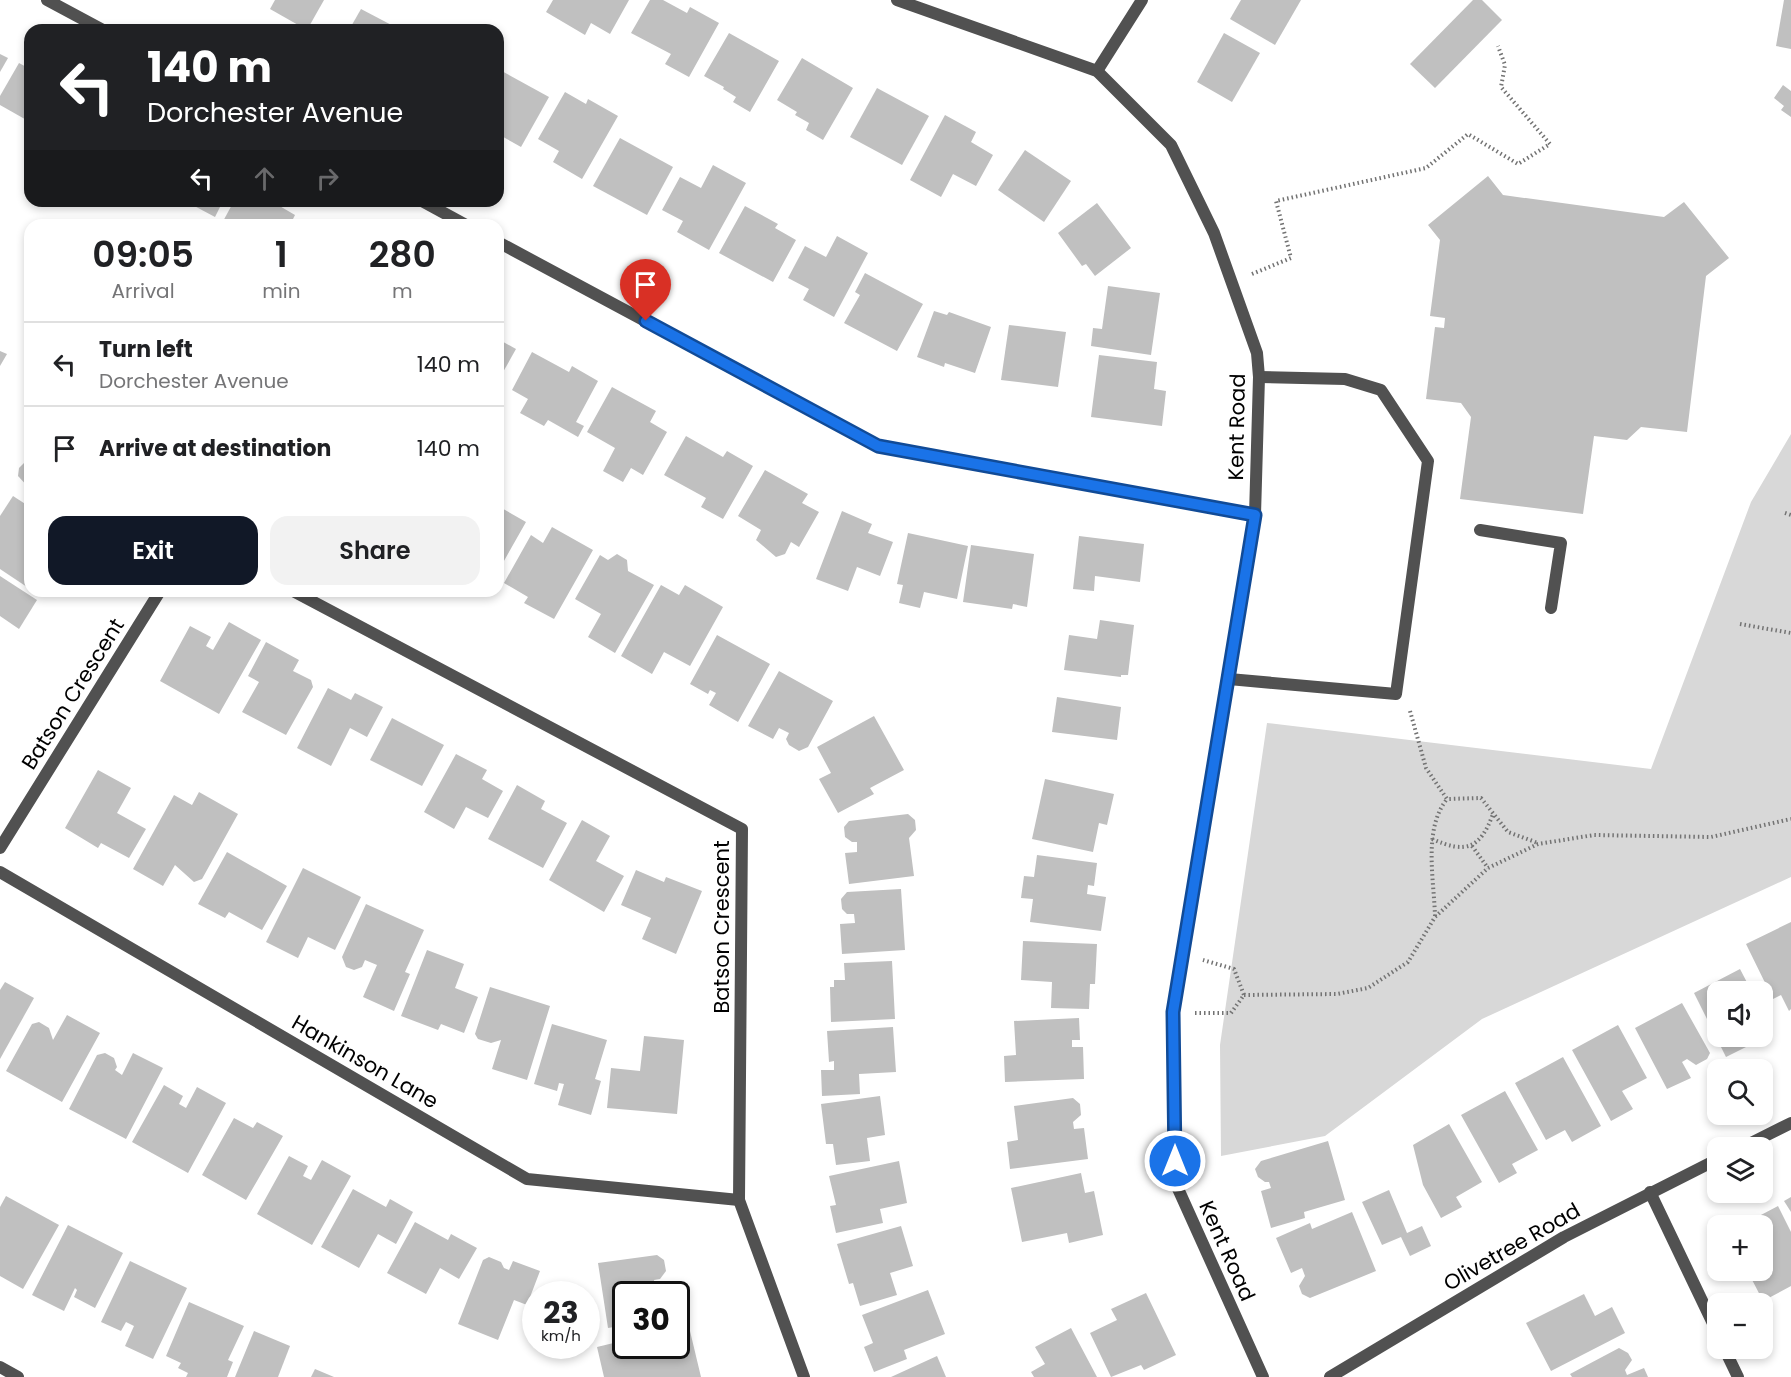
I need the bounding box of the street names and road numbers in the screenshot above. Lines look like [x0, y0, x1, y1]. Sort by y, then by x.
street label: Kent Road [1221, 373, 1252, 481]
street label: Batson Crescent [14, 613, 131, 775]
street label: Batson Crescent [707, 840, 736, 1014]
street label: Hankinson Lane [287, 1008, 444, 1115]
street label: Kent Road [1192, 1196, 1262, 1306]
street label: Olivetree Road [1438, 1196, 1585, 1297]

